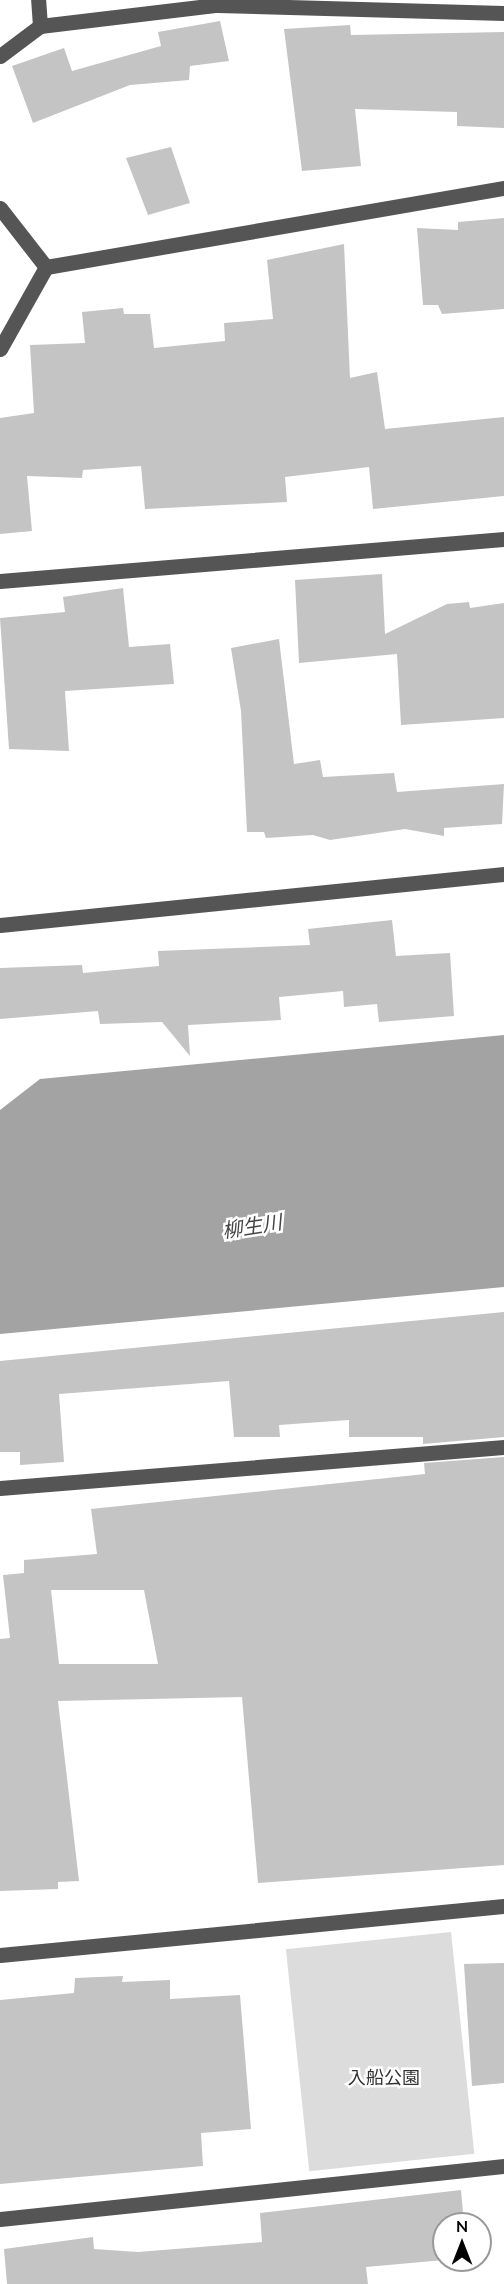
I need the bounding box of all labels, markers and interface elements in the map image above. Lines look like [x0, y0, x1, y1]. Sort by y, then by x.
water label: 柳生川 [220, 1209, 284, 1243]
park label: 入船公園 [348, 2067, 420, 2089]
north arrow [432, 2212, 492, 2272]
text: N [456, 2216, 468, 2236]

